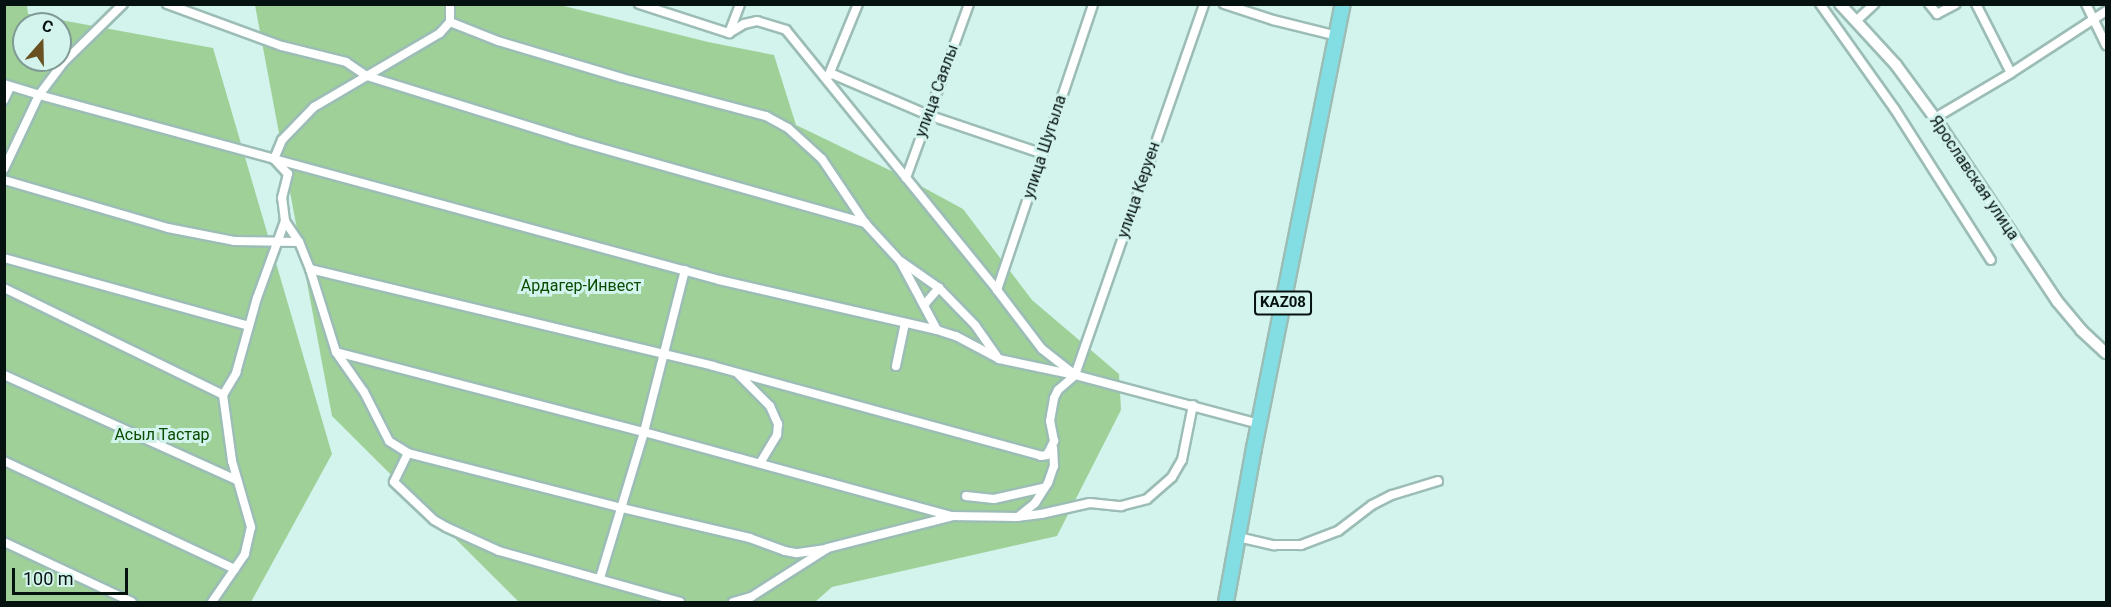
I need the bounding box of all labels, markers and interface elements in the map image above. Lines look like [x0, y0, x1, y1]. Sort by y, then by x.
north arrow [12, 12, 72, 72]
text: С [39, 16, 56, 37]
street label: улица Саялы [911, 42, 963, 140]
street label: улица Шугыла [1019, 93, 1071, 201]
street label: Ярославская улица [1925, 112, 2023, 244]
street label: улица Керуен [1114, 139, 1164, 241]
park label: Ардагер-Инвест [521, 276, 641, 296]
road number: KAZ08 [1253, 291, 1313, 315]
park label: Асыл Тастар [114, 425, 210, 445]
scale bar [15, 556, 130, 594]
text: 100 m [23, 568, 74, 589]

